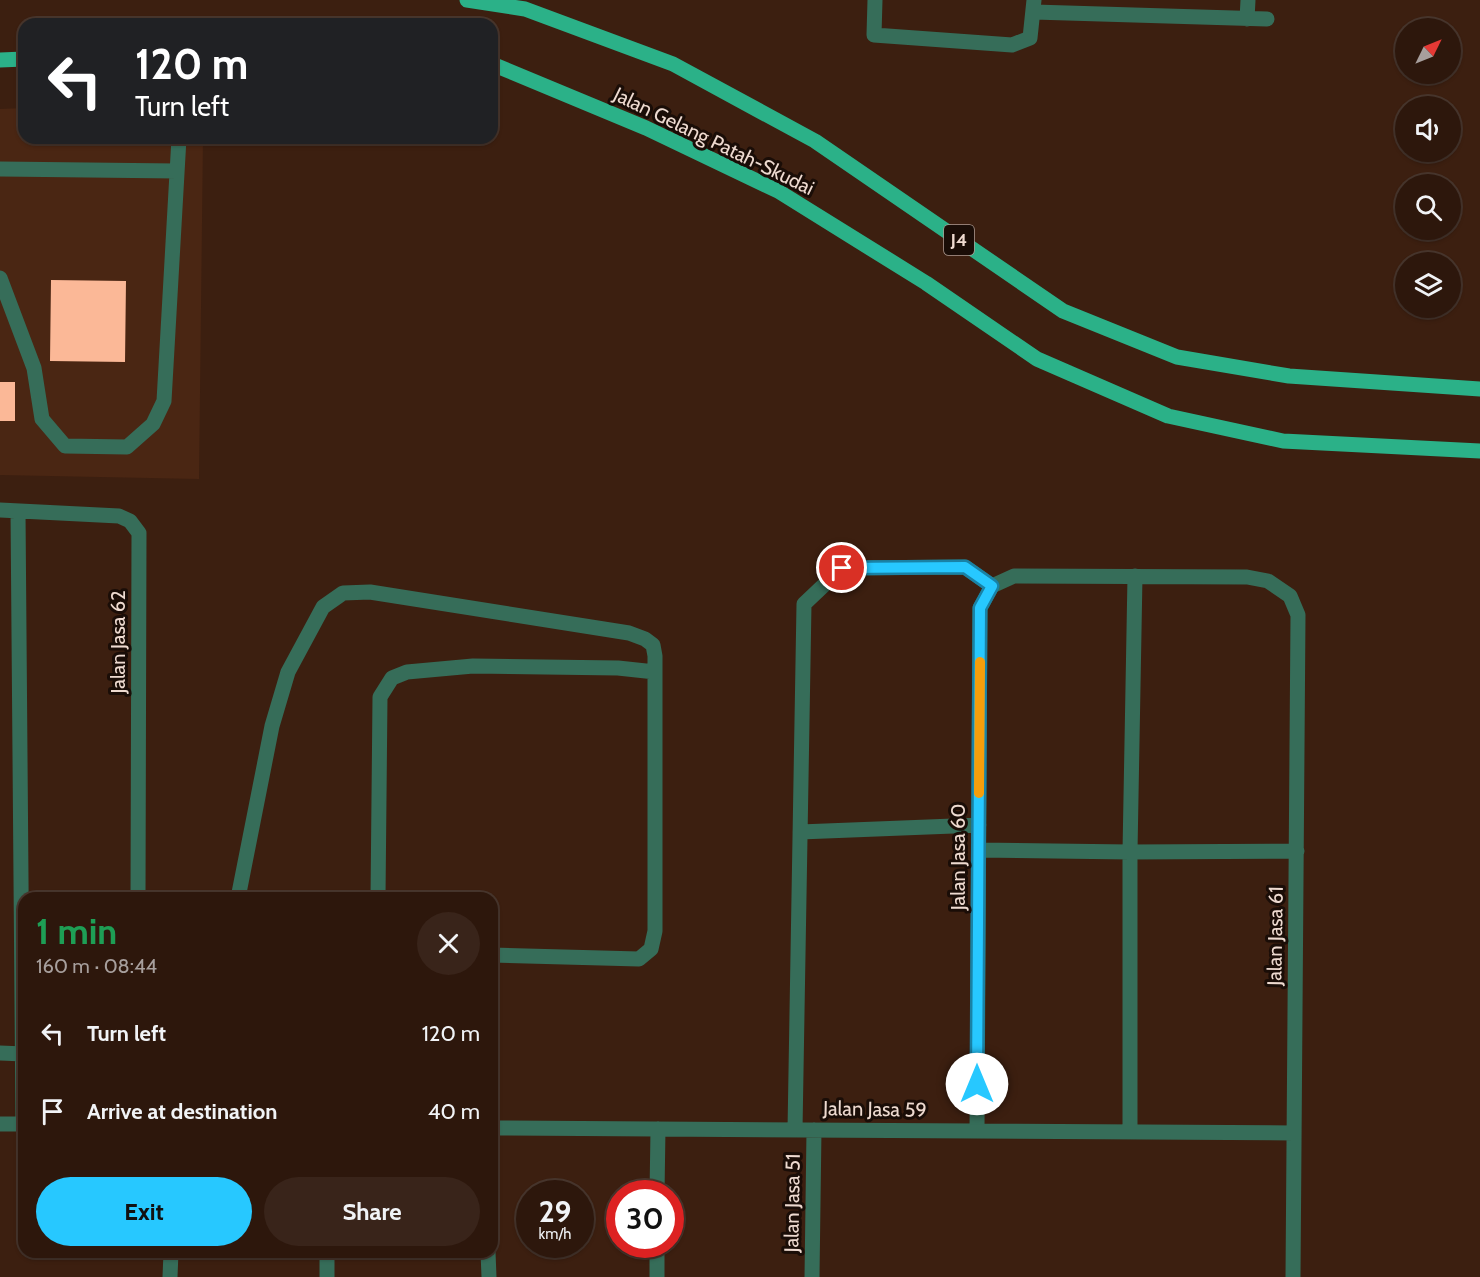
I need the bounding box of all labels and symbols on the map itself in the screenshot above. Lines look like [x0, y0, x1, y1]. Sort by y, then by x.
north arrow [1395, 18, 1461, 84]
street label: Jalan Gelang Patah-Skudai [609, 82, 818, 200]
road number: J4 [944, 225, 974, 255]
pin [816, 542, 867, 593]
street label: Jalan Jasa 62 [106, 590, 130, 695]
street label: Jalan Jasa 60 [946, 804, 970, 911]
street label: Jalan Jasa 61 [1262, 886, 1288, 987]
position arrow [945, 1052, 1009, 1116]
street label: Jalan Jasa 59 [822, 1096, 927, 1122]
street label: Jalan Jasa 51 [779, 1153, 805, 1254]
speed limit sign: 30 [606, 1180, 684, 1258]

